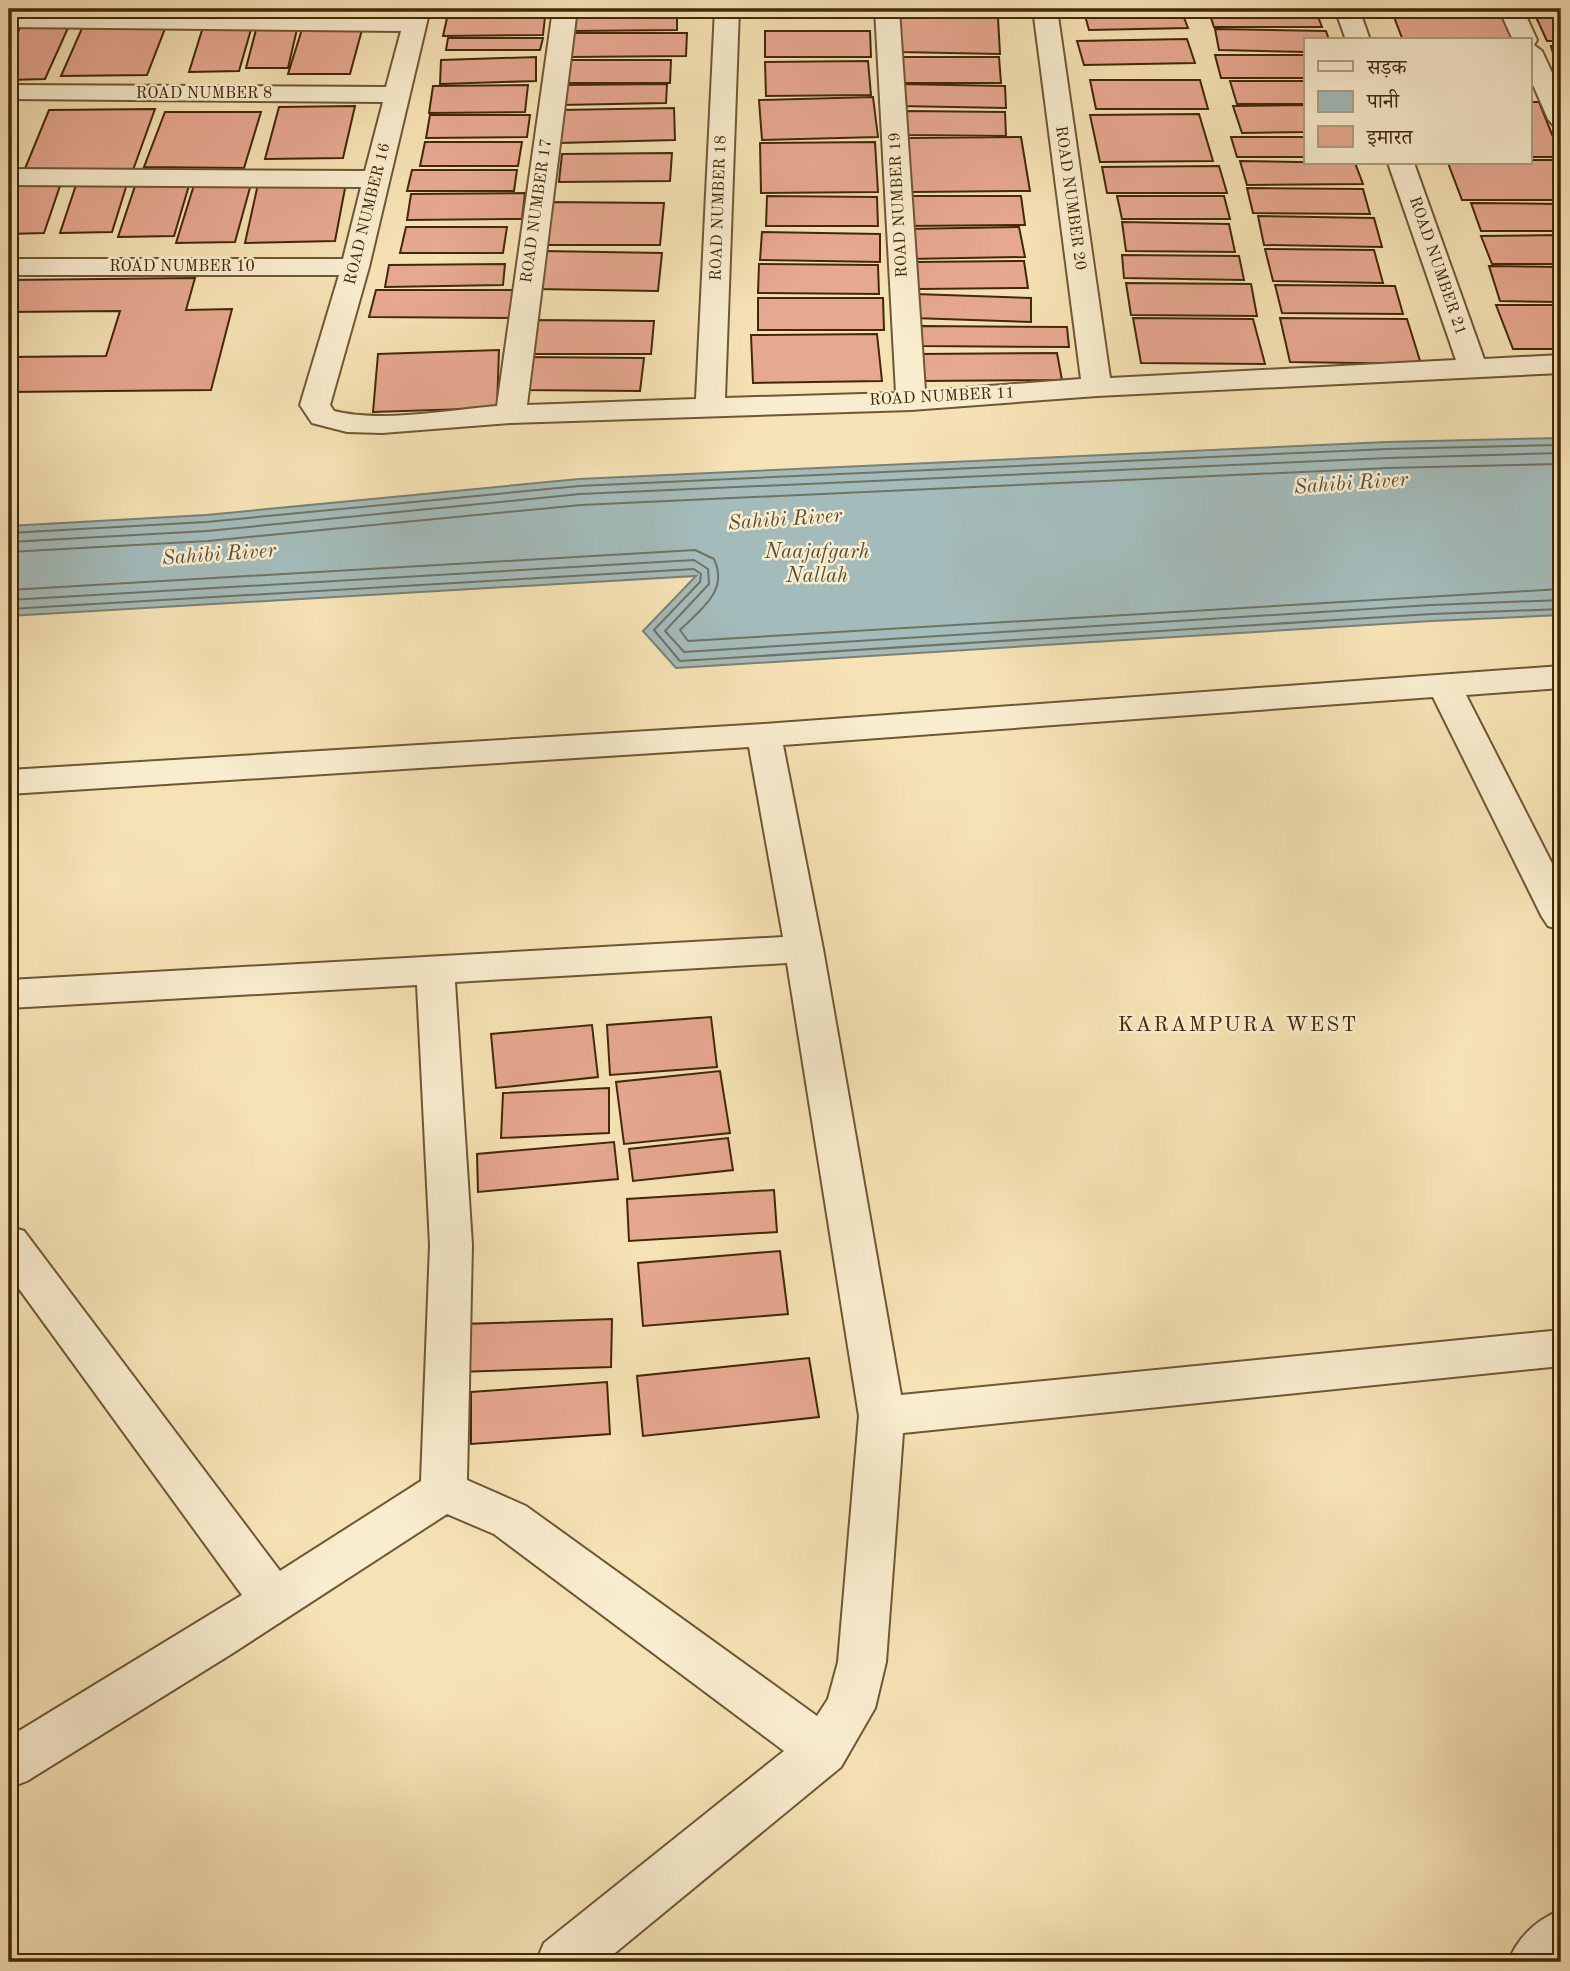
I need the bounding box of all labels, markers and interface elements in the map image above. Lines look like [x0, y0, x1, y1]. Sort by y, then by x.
legend [1304, 38, 1532, 164]
text: सड़क [1366, 58, 1407, 79]
street label: ROAD NUMBER 8 [136, 86, 272, 102]
text: पानी [1366, 89, 1400, 113]
street label: ROAD NUMBER 20 [1052, 125, 1088, 271]
text: इमारत [1366, 128, 1414, 149]
street label: ROAD NUMBER 19 [887, 132, 911, 278]
street label: ROAD NUMBER 18 [708, 135, 730, 281]
street label: ROAD NUMBER 17 [519, 138, 555, 284]
street label: ROAD NUMBER 16 [343, 141, 393, 287]
street label: ROAD NUMBER 21 [1406, 195, 1468, 337]
street label: ROAD NUMBER 10 [109, 259, 255, 275]
street label: ROAD NUMBER 11 [869, 385, 1015, 409]
water label: Sahibi River [1293, 469, 1410, 498]
water label: Sahibi River [727, 505, 844, 534]
water label: Sahibi River [161, 540, 278, 569]
water label: Naajafgarh Nallah [763, 542, 870, 587]
district label: KARAMPURA WEST [1118, 1015, 1358, 1036]

